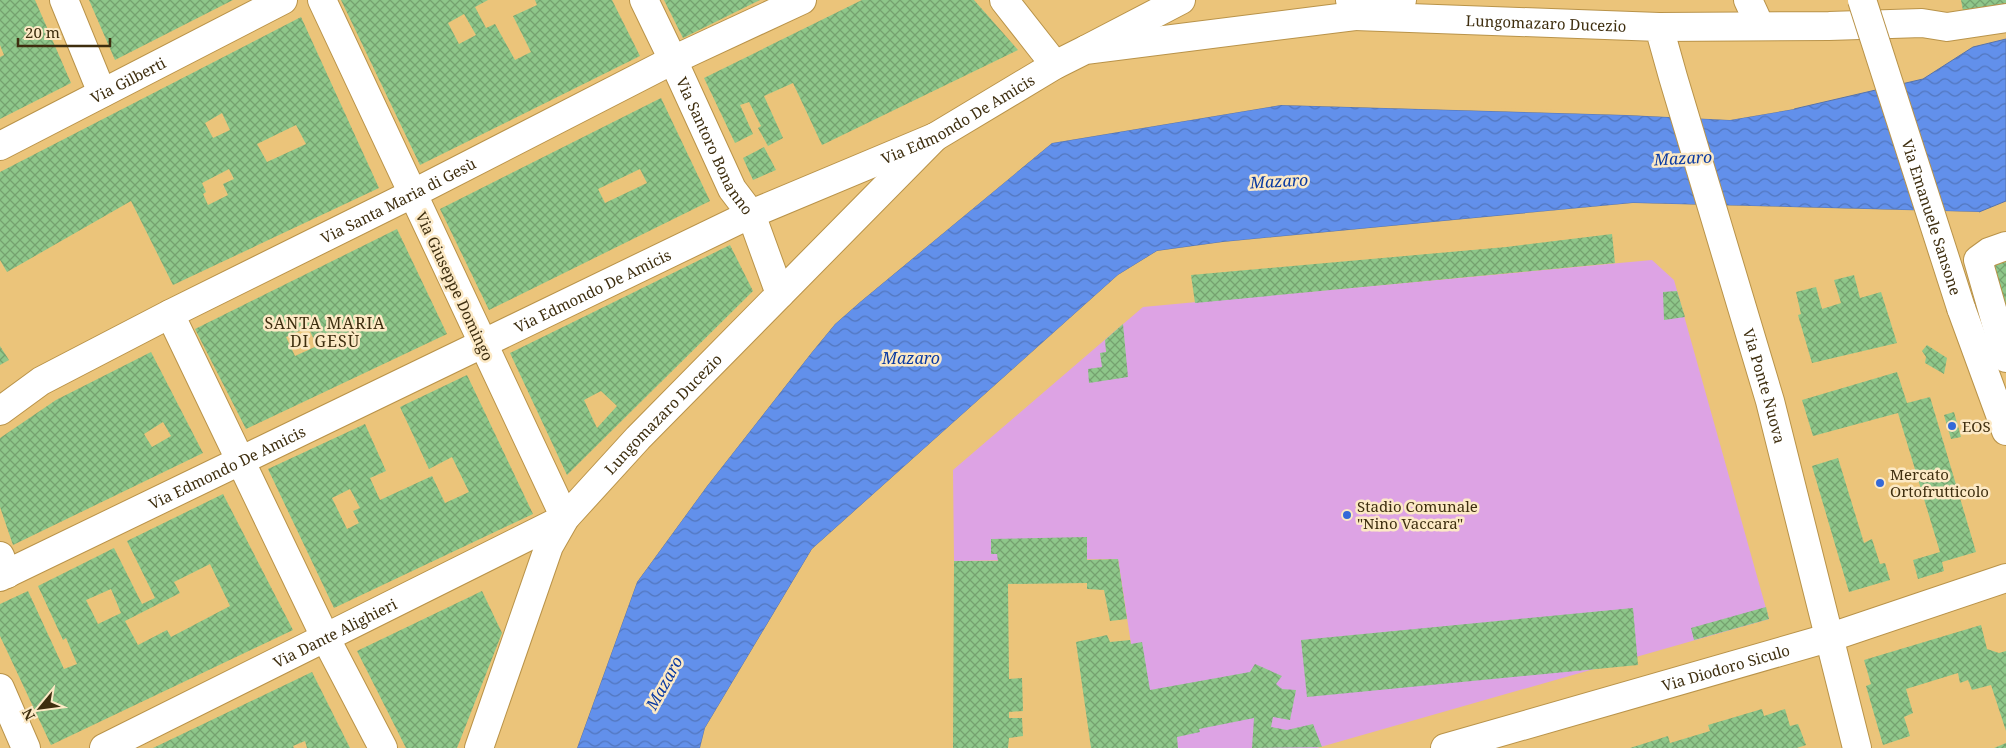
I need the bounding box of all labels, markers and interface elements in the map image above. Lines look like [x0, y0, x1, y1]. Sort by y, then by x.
street label: Lungomazaro Ducezio [1465, 10, 1627, 36]
scale bar [18, 15, 110, 47]
text: 20 m [25, 22, 60, 42]
street label: Via Gilberti [87, 52, 169, 108]
street label: Via Edmondo De Amicis [878, 70, 1038, 168]
street label: Via Santoro Bonanno [672, 74, 758, 218]
street label: Via Emanuele Sansone [1897, 137, 1966, 298]
water label: Mazaro [1652, 145, 1713, 171]
street label: Via Santa Maria di Gesù [317, 153, 479, 248]
water label: Mazaro [1248, 168, 1309, 194]
street label: Via Giuseppe Domingo [412, 208, 498, 364]
street label: Via Edmondo De Amicis [511, 244, 674, 337]
district label: SANTA MARIA DI GESÙ [264, 312, 386, 352]
street label: Via Ponte Nuova [1739, 326, 1790, 445]
water label: Mazaro [881, 347, 940, 369]
street label: Lungomazaro Ducezio [600, 349, 726, 478]
place label: EOS [1962, 416, 1991, 436]
marker: EOS [1946, 420, 1958, 432]
street label: Via Edmondo De Amicis [145, 421, 309, 514]
place label: Mercato Ortofrutticolo [1890, 464, 1989, 501]
marker: Mercato Ortofrutticolo [1874, 477, 1886, 489]
place label: Stadio Comunale "Nino Vaccara" [1357, 496, 1478, 533]
marker: Stadio Comunale "Nino Vaccara" [1341, 509, 1353, 521]
street label: Via Dante Alighieri [270, 593, 400, 672]
street label: Via Diodoro Siculo [1659, 640, 1792, 695]
water label: Mazaro [640, 652, 688, 715]
north arrow [15, 683, 65, 733]
text: N [17, 705, 39, 724]

